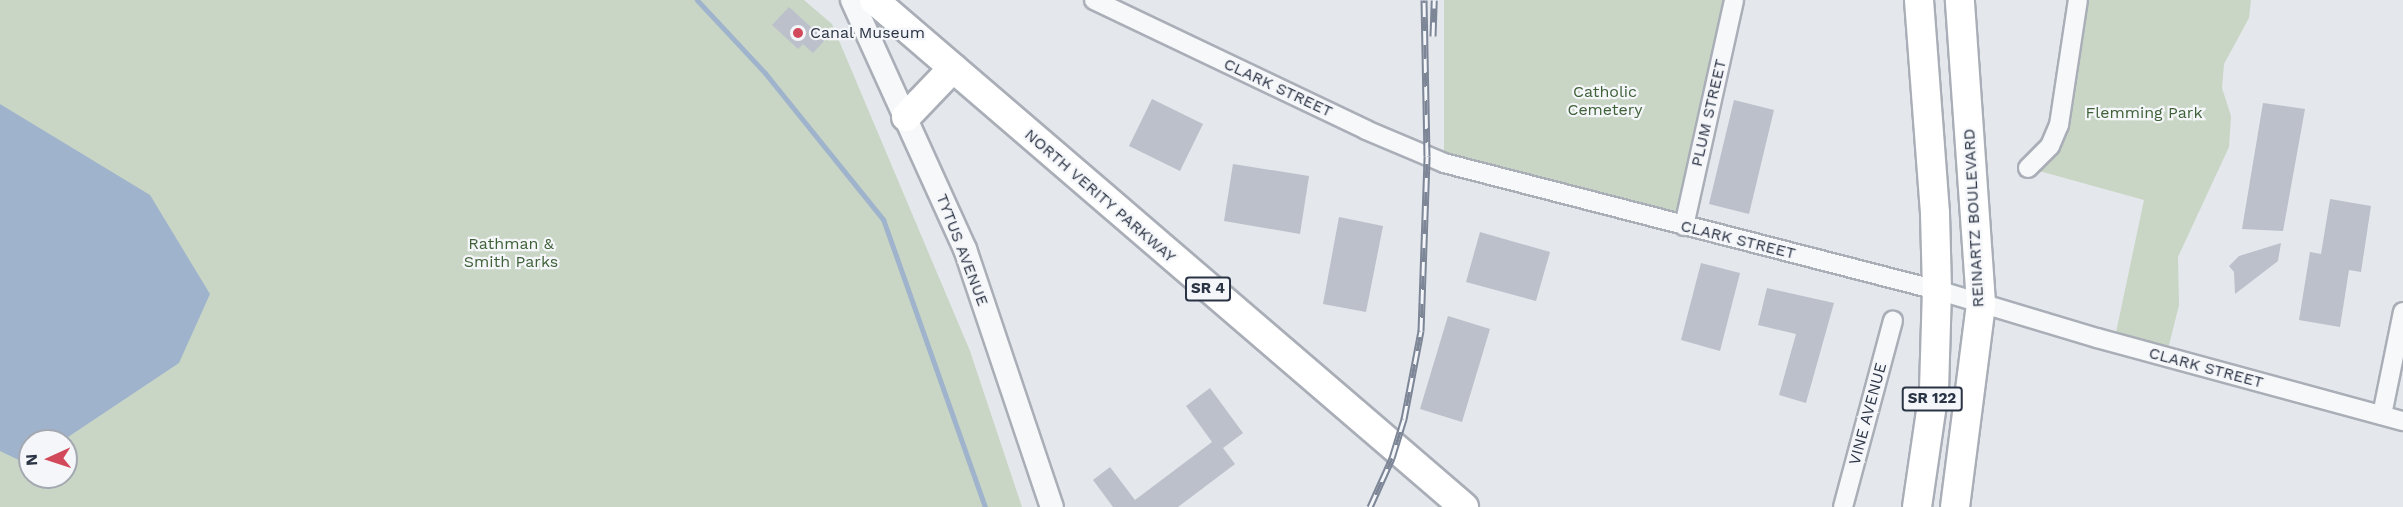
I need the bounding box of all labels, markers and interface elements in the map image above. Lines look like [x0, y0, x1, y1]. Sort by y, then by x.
place label: Canal Museum [810, 23, 926, 43]
marker: Canal Museum [791, 26, 805, 40]
street label: CLARK STREET [1221, 54, 1335, 122]
street label: PLUM STREET [1687, 57, 1731, 169]
park label: Catholic Cemetery [1567, 82, 1643, 120]
park label: Flemming Park [2086, 103, 2202, 123]
street label: NORTH VERITY PARKWAY [1020, 125, 1180, 267]
street label: REINARTZ BOULEVARD [1960, 128, 1988, 308]
street label: TYTUS AVENUE [932, 191, 992, 309]
street label: CLARK STREET [1679, 216, 1797, 264]
park label: Rathman & Smith Parks [464, 234, 558, 272]
road number: SR 4 [1184, 277, 1232, 301]
street label: CLARK STREET [2147, 343, 2265, 393]
street label: VINE AVENUE [1845, 360, 1891, 468]
road number: SR 122 [1900, 387, 1964, 411]
north arrow [18, 429, 78, 489]
text: N [22, 453, 41, 466]

